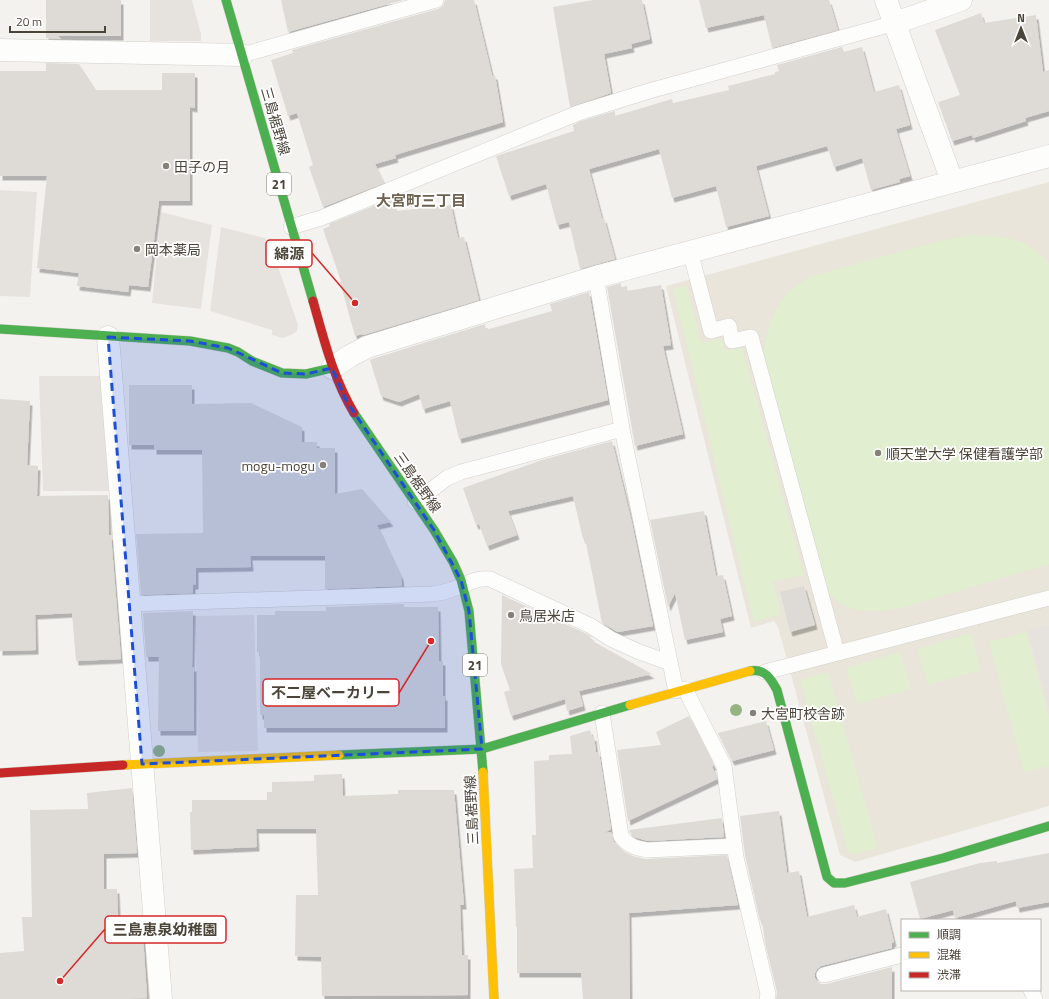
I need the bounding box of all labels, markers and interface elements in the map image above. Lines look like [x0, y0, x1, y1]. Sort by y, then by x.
scale bar [10, 8, 105, 34]
north arrow [1001, 8, 1041, 48]
text: N [1017, 10, 1025, 26]
text: 20 m [16, 12, 42, 31]
street label: 三島裾野線 [256, 84, 296, 158]
place label: 田子の月 [174, 156, 230, 177]
marker: 田子の月 [161, 161, 171, 171]
road number: 21 [267, 173, 291, 195]
district label: 大宮町三丁目 [376, 189, 466, 212]
place label: 岡本薬局 [145, 239, 201, 260]
callout: 綿源 [266, 240, 312, 267]
text: 綿源 [274, 242, 305, 265]
marker: 岡本薬局 [132, 244, 142, 254]
place label: 順天堂大学 保健看護学部 [886, 443, 1043, 464]
street label: 三島裾野線 [389, 447, 447, 517]
marker: 順天堂大学 保健看護学部 [873, 448, 883, 458]
place label: mogu-mogu [241, 455, 315, 476]
marker: mogu-mogu [318, 460, 328, 470]
place label: 鳥居米店 [519, 605, 575, 626]
marker: 鳥居米店 [506, 610, 516, 620]
road number: 21 [463, 654, 487, 676]
callout: 不二屋ベーカリー [263, 679, 399, 706]
text: 不二屋ベーカリー [271, 681, 391, 704]
place label: 大宮町校舎跡 [761, 703, 845, 724]
marker: 大宮町校舎跡 [748, 708, 758, 718]
street label: 三島裾野線 [459, 774, 483, 846]
callout: 三島恵泉幼稚園 [105, 916, 226, 943]
text: 三島恵泉幼稚園 [112, 918, 218, 941]
legend [901, 919, 1041, 991]
text: 順調 [937, 925, 961, 944]
text: 混雑 [937, 945, 961, 964]
text: 渋滞 [937, 965, 961, 984]

